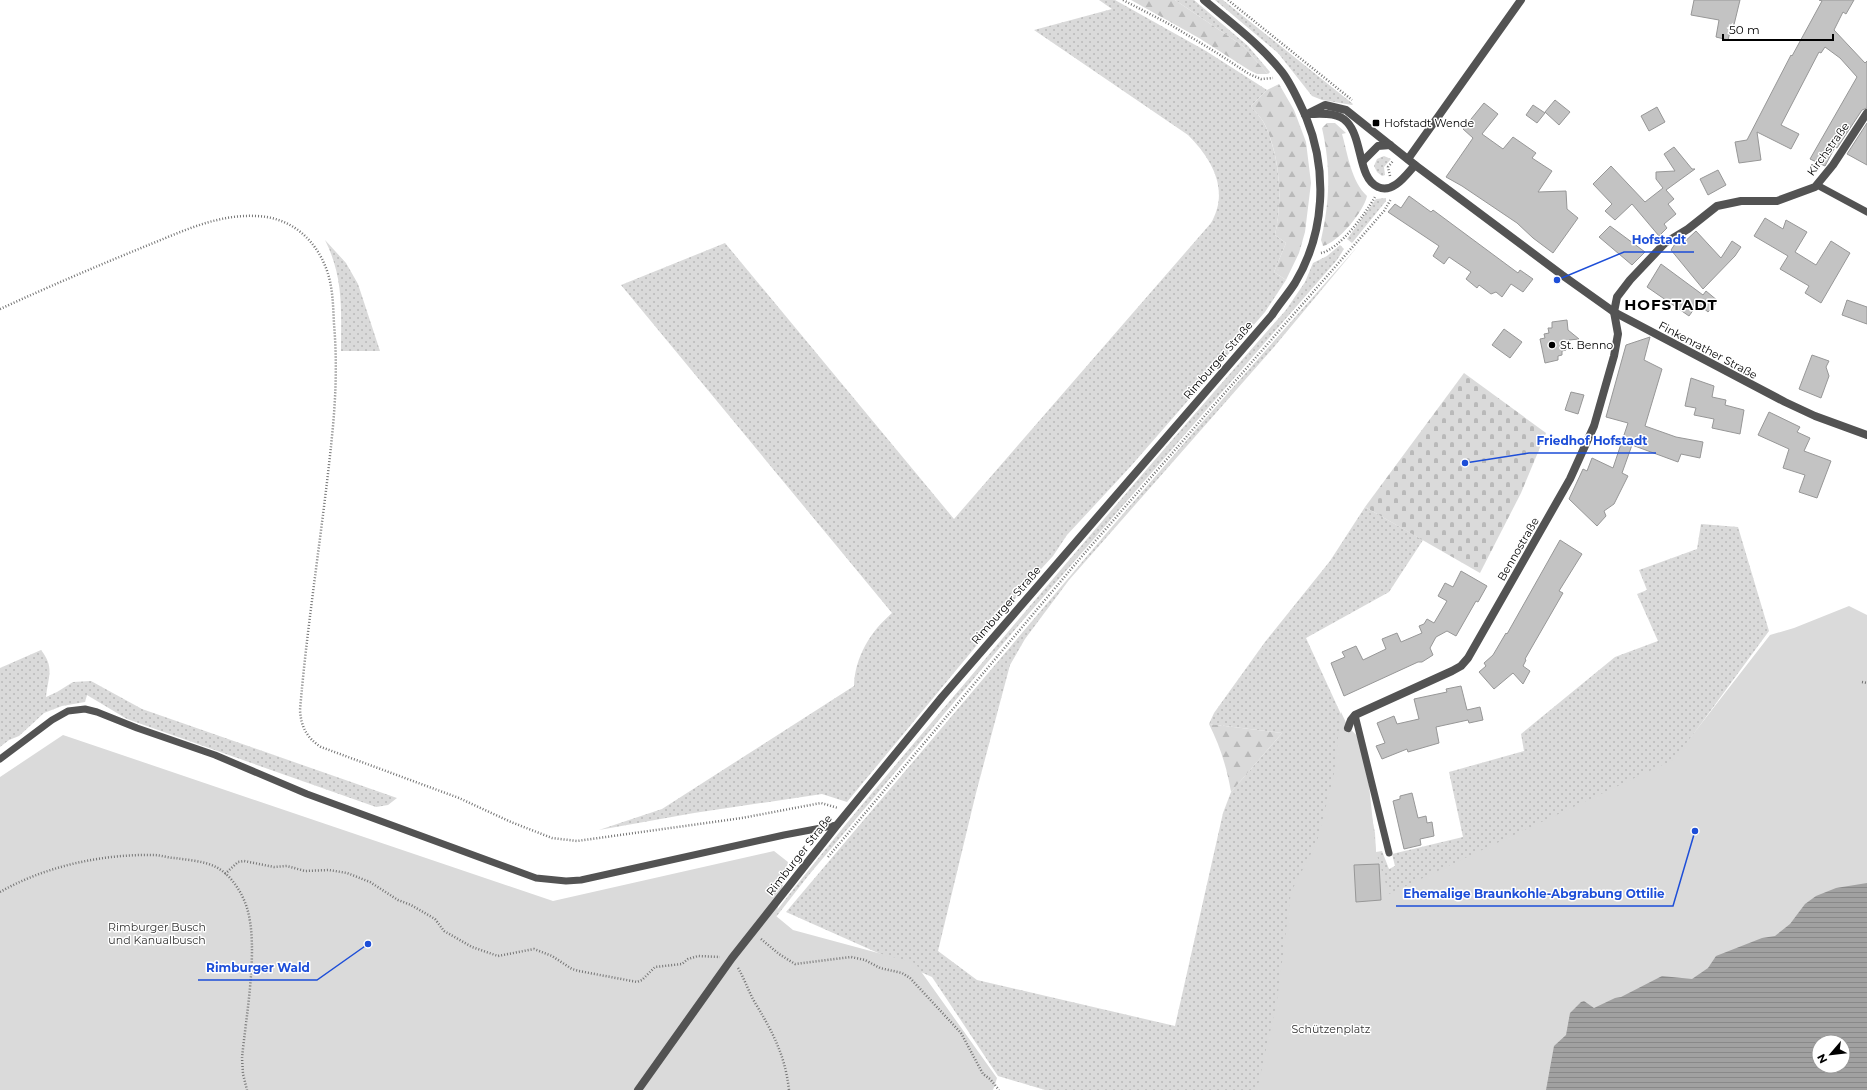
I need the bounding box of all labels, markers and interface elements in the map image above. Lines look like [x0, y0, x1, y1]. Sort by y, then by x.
scale bar [1723, 16, 1833, 42]
text: 50 m [1729, 22, 1760, 37]
place label: Hofstadt Wende [1384, 116, 1475, 130]
marker: Hofstadt Wende [1371, 118, 1381, 128]
street label: Kirchstraße [1804, 119, 1852, 179]
callout: Hofstadt [1624, 228, 1694, 252]
text: Hofstadt [1632, 232, 1687, 247]
district label: HOFSTADT [1624, 295, 1718, 314]
street label: Rimburger Straße [1180, 318, 1256, 402]
street label: Finkenrather Straße [1656, 318, 1760, 382]
place label: St. Benno [1560, 338, 1613, 352]
marker: St. Benno [1547, 340, 1557, 350]
callout: Friedhof Hofstadt [1529, 429, 1656, 453]
text: Friedhof Hofstadt [1537, 433, 1648, 448]
street label: Bennostraße [1494, 514, 1542, 583]
street label: Rimburger Straße [968, 563, 1044, 647]
street label: Rimburger Straße [763, 811, 835, 898]
callout: Ehemalige Braunkohle-Abgrabung Ottilie [1396, 882, 1673, 906]
text: Ehemalige Braunkohle-Abgrabung Ottilie [1403, 886, 1665, 901]
park label: Rimburger Busch und Kanualbusch [108, 920, 206, 947]
callout: Rimburger Wald [198, 956, 317, 980]
text: Rimburger Wald [206, 960, 310, 975]
park label: Schützenplatz [1292, 1022, 1371, 1036]
north arrow [1811, 1034, 1851, 1074]
text: N [1814, 1051, 1830, 1066]

